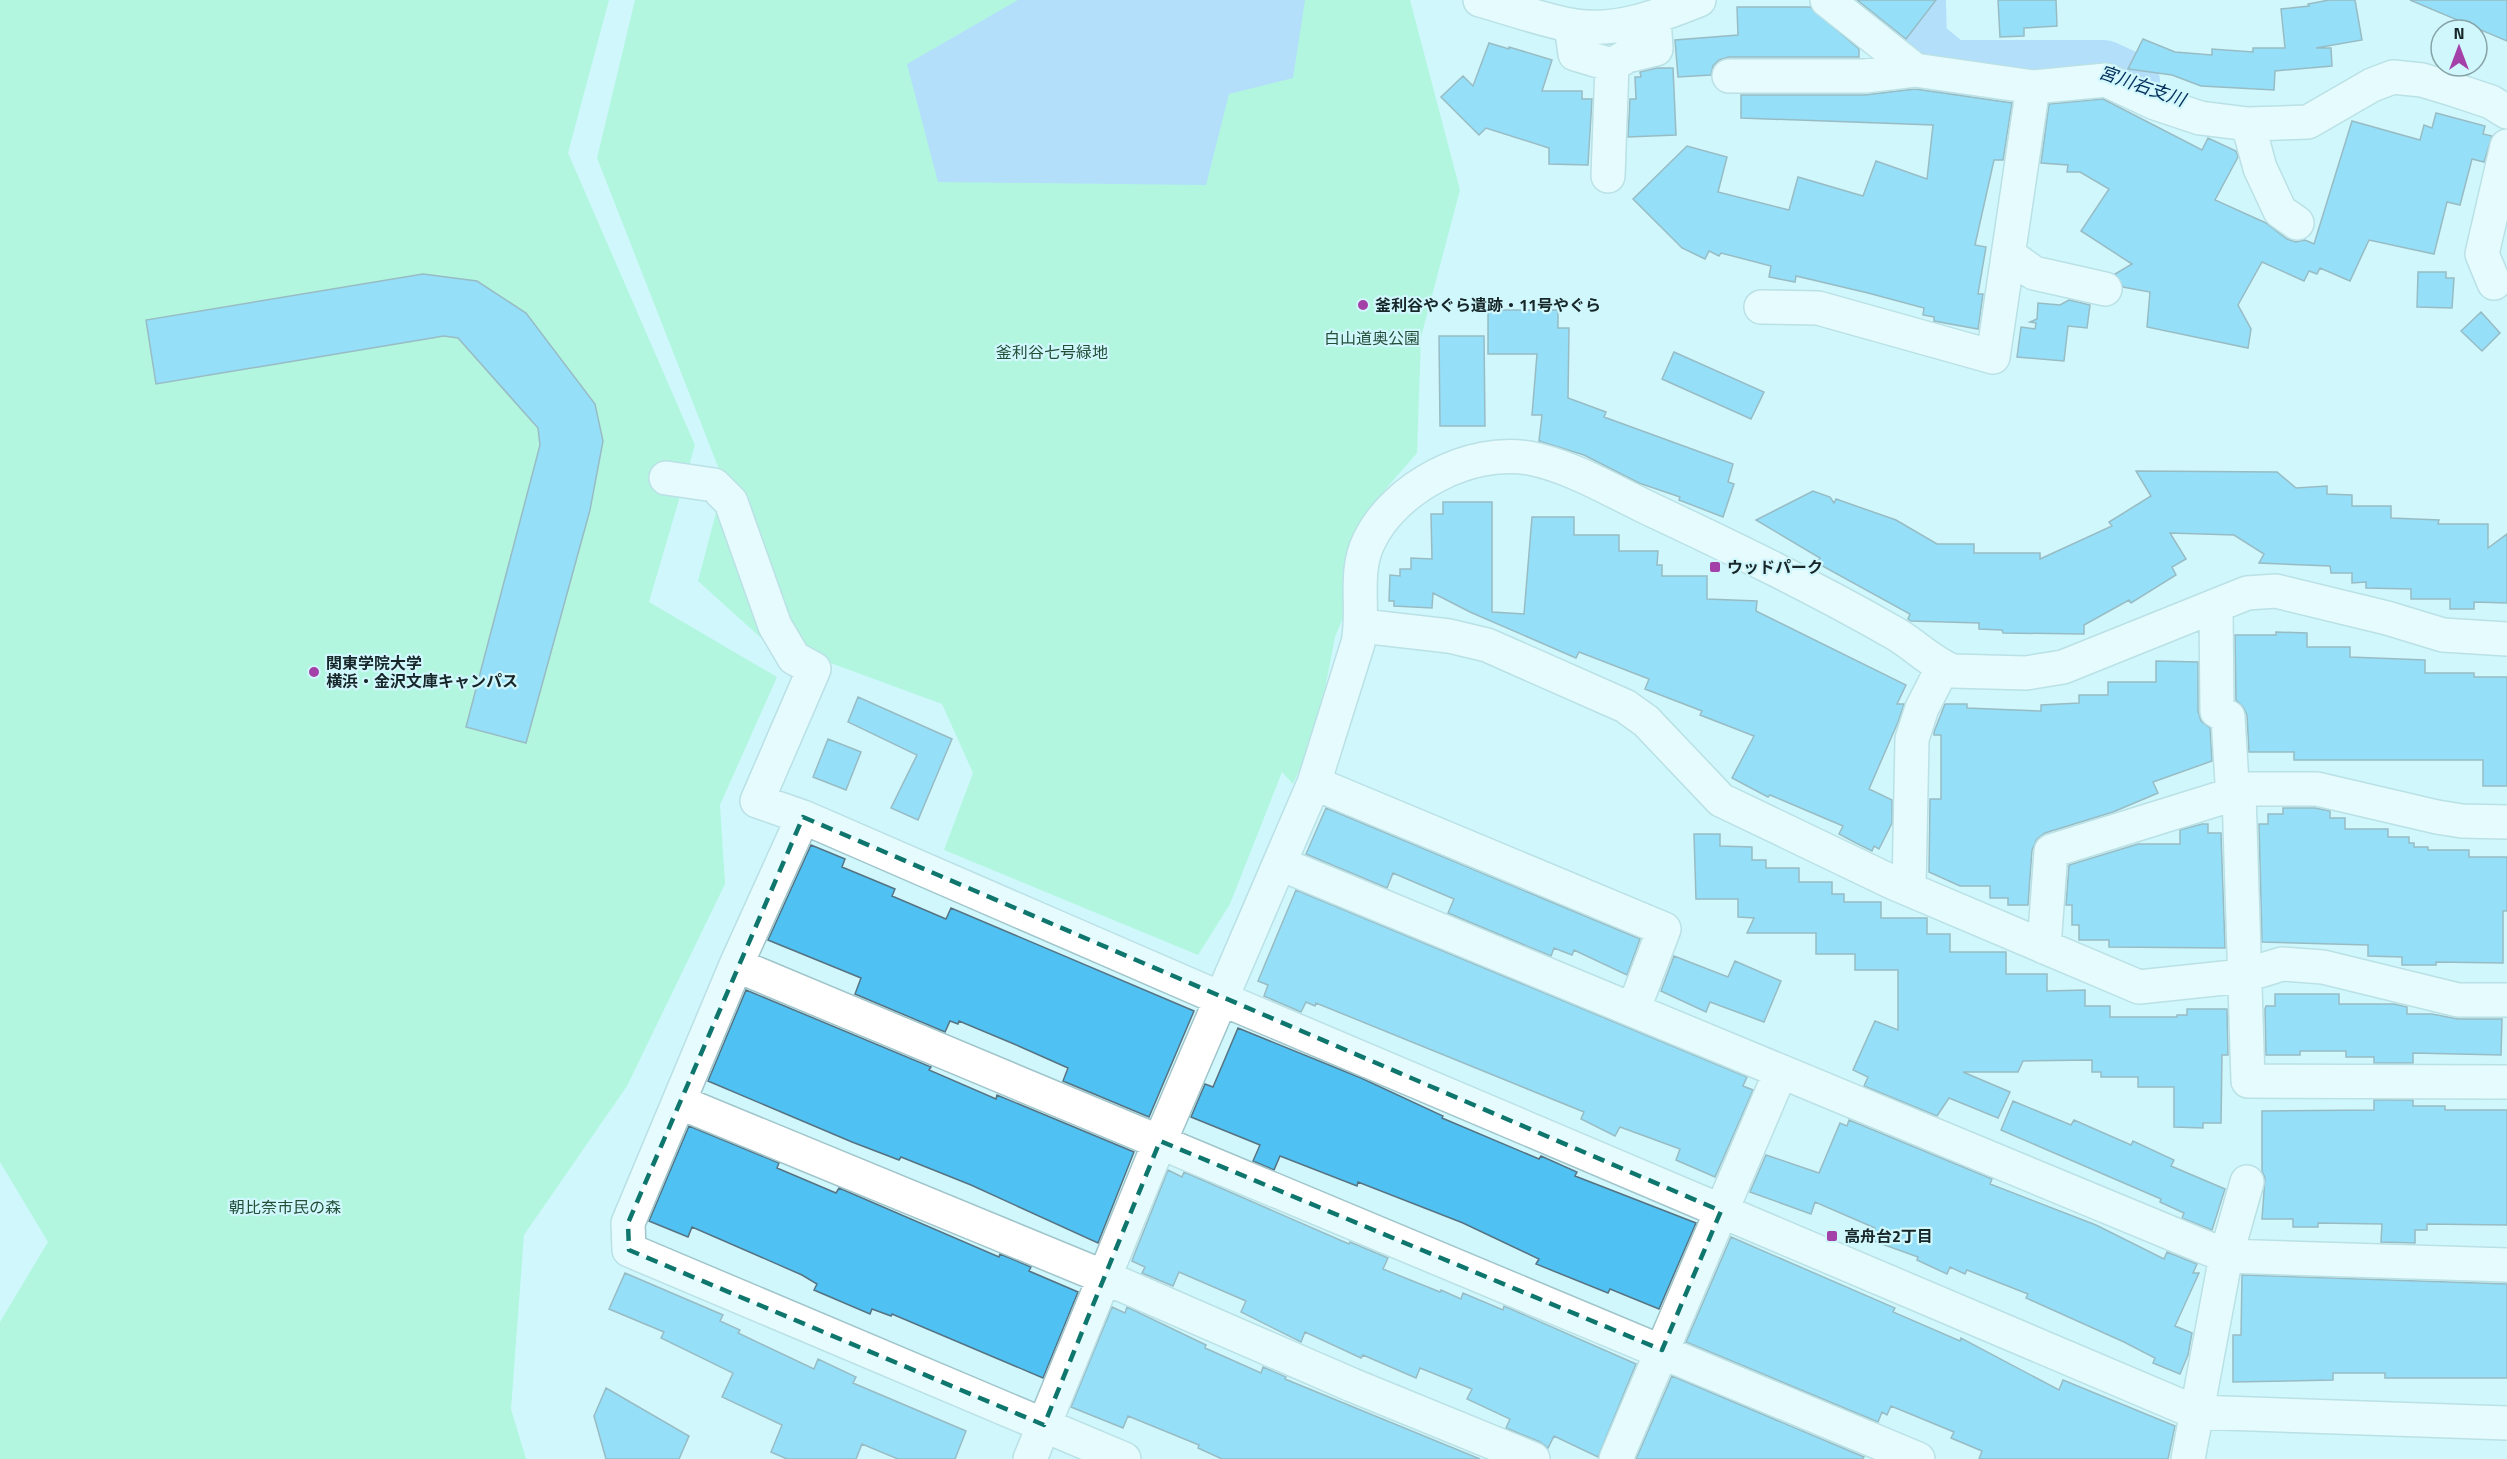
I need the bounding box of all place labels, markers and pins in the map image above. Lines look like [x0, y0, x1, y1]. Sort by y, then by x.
place label: 釜利谷やぐら遺跡・11号やぐら [1375, 293, 1601, 317]
marker: 釜利谷やぐら遺跡・11号やぐら [1356, 298, 1370, 312]
place label: ウッドパーク [1727, 555, 1823, 579]
marker: ウッドパーク [1708, 560, 1722, 574]
place label: 関東学院大学 横浜・金沢文庫キャンパス [326, 651, 518, 693]
marker: 関東学院大学 横浜・金沢文庫キャンパス [307, 665, 321, 679]
place label: 高舟台2丁目 [1844, 1224, 1933, 1248]
marker: 高舟台2丁目 [1825, 1229, 1839, 1243]

